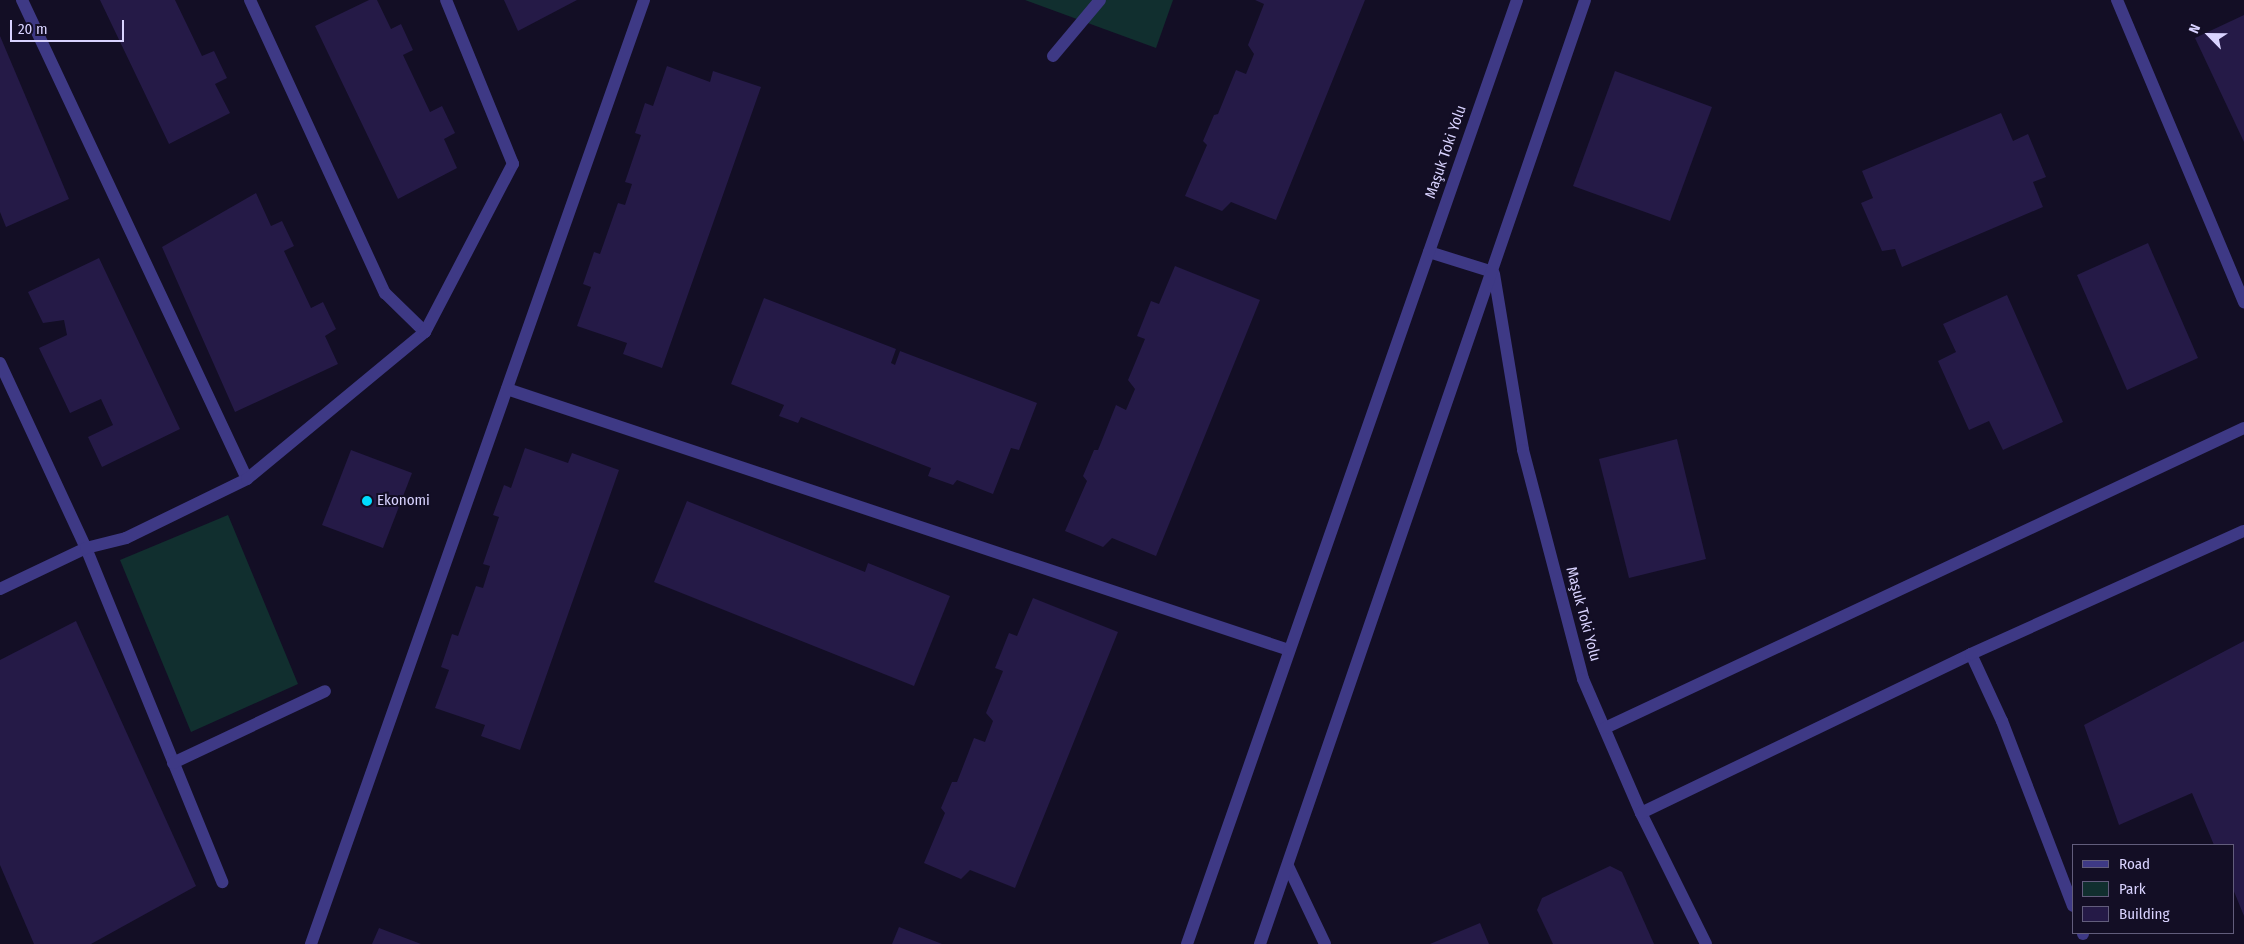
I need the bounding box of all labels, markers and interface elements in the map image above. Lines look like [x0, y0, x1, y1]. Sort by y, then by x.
scale bar [12, 10, 126, 42]
north arrow [2184, 10, 2234, 60]
text: 20 m [18, 20, 48, 38]
text: N [2185, 22, 2204, 36]
street label: Maşuk Toki Yolu [1422, 103, 1470, 201]
place label: Ekonomi [377, 492, 430, 510]
marker: Ekonomi [361, 495, 373, 507]
street label: Maşuk Toki Yolu [1562, 565, 1604, 663]
legend [2072, 844, 2234, 934]
text: Road [2119, 855, 2150, 873]
text: Park [2119, 880, 2146, 898]
text: Building [2119, 905, 2170, 923]

